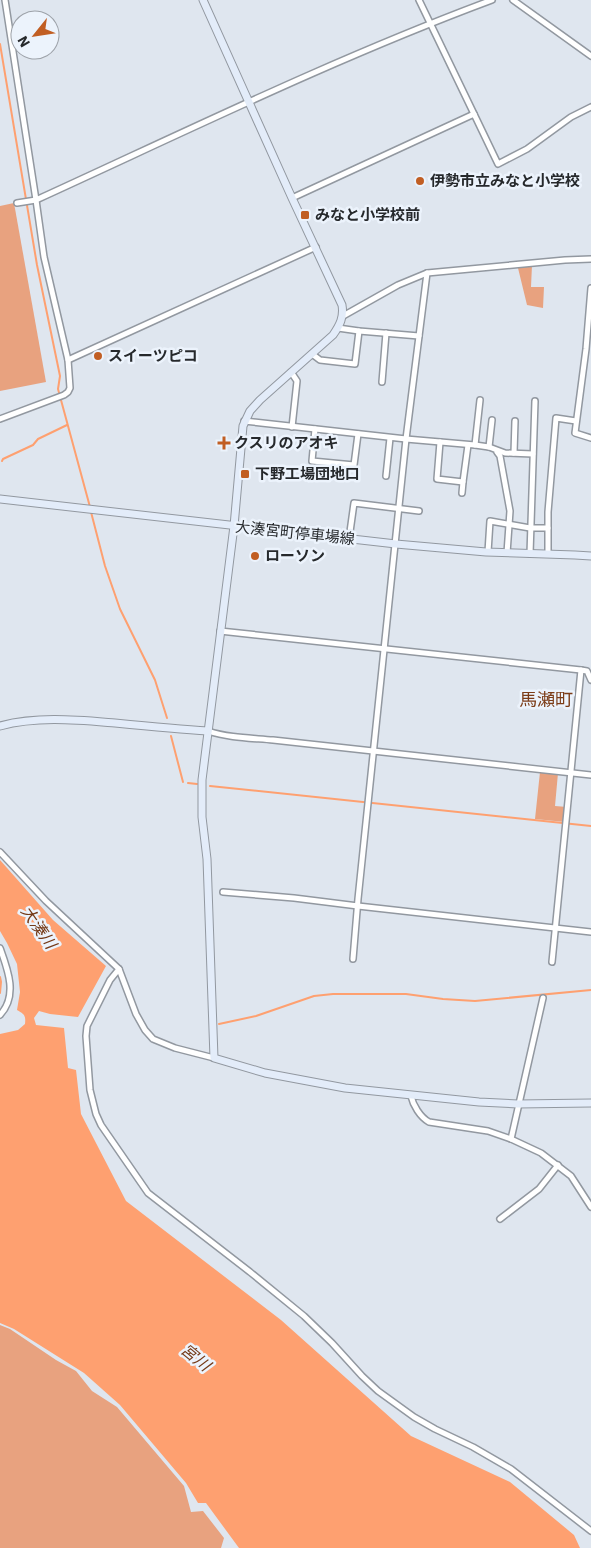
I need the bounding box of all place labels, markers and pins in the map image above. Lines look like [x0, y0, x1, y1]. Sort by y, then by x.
place label: 伊勢市立みなと小学校 [430, 171, 580, 190]
marker: 伊勢市立みなと小学校 [414, 175, 426, 187]
place label: みなと小学校前 [315, 205, 420, 224]
marker: みなと小学校前 [299, 209, 311, 221]
place label: スイーツピコ [108, 346, 198, 365]
marker: スイーツピコ [92, 350, 104, 362]
place label: クスリのアオキ [234, 433, 339, 452]
marker: クスリのアオキ [218, 437, 230, 449]
place label: 下野工場団地口 [255, 464, 360, 483]
marker: 下野工場団地口 [239, 468, 251, 480]
place label: ローソン [265, 546, 325, 565]
marker: ローソン [249, 550, 261, 562]

